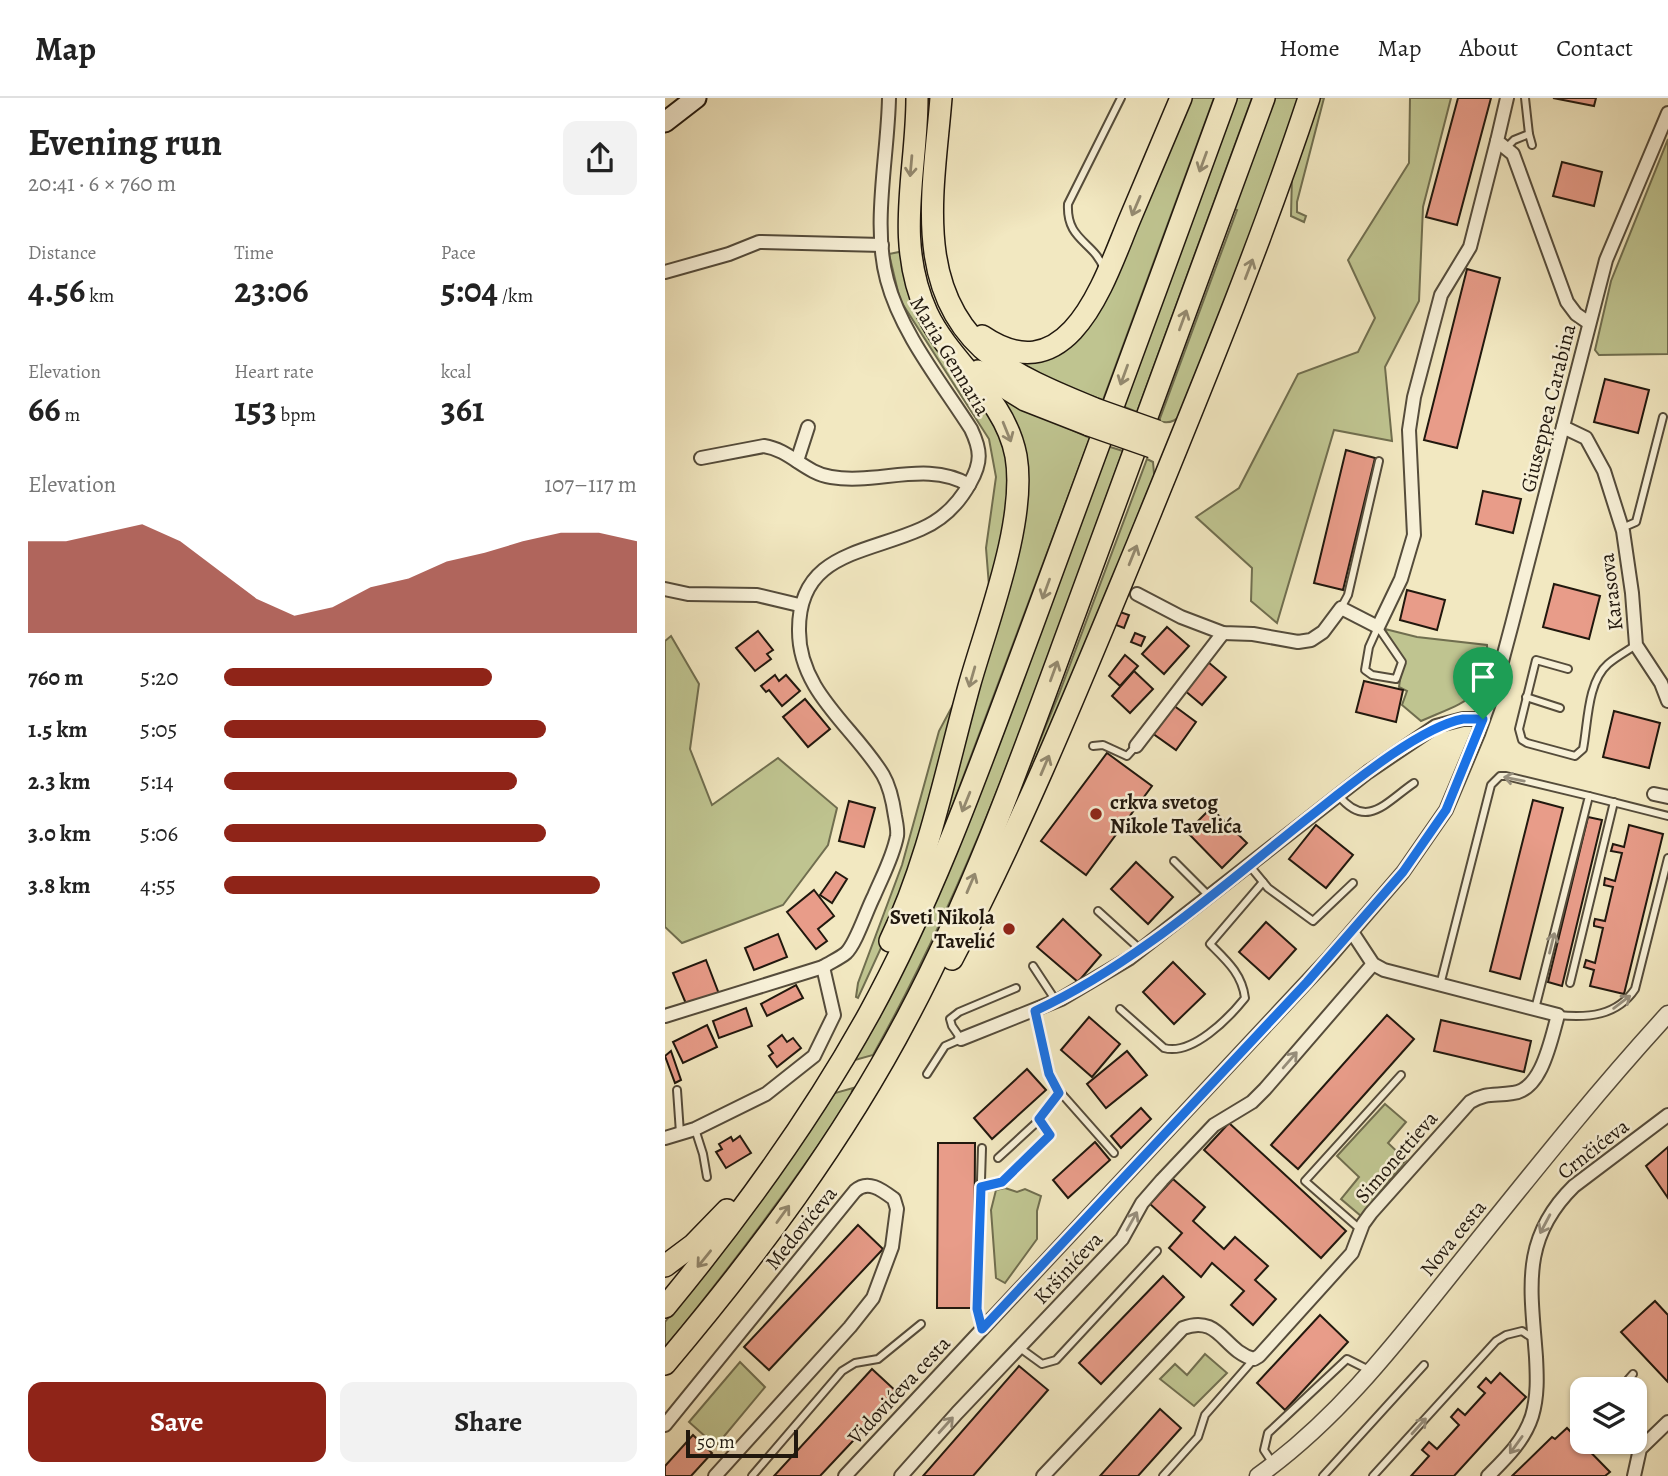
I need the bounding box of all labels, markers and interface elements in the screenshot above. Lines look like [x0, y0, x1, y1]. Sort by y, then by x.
text: Map [35, 26, 96, 71]
text: Home [1279, 32, 1340, 64]
text: Map [1378, 32, 1422, 64]
text: About [1460, 32, 1518, 64]
text: Contact [1556, 32, 1633, 64]
text: Evening run [28, 116, 222, 168]
button: share [563, 121, 637, 195]
one-way arrow [1195, 151, 1208, 173]
one-way arrow [904, 154, 917, 177]
text: 20:41 · 6 × 760 m [28, 168, 176, 199]
one-way arrow [1128, 195, 1141, 216]
text: Distance [28, 240, 96, 266]
text: Time [234, 240, 274, 266]
text: Pace [441, 240, 476, 266]
one-way arrow [1244, 259, 1256, 281]
text: 4.56 [28, 266, 85, 314]
text: 23:06 [234, 266, 309, 314]
text: 5:04 [441, 266, 498, 314]
text: km [85, 283, 114, 309]
text: /km [498, 283, 533, 309]
street label: Maria Gennaria [903, 291, 997, 421]
one-way arrow [1177, 309, 1190, 331]
street label: Giuseppea Carabina [1514, 321, 1583, 495]
text: Elevation [28, 359, 101, 385]
text: Heart rate [234, 359, 314, 385]
text: kcal [441, 359, 471, 385]
one-way arrow [1117, 364, 1129, 386]
text: 66 [28, 385, 61, 433]
text: 153 [234, 385, 277, 433]
text: 361 [441, 385, 485, 433]
text: m [61, 402, 80, 428]
text: bpm [277, 402, 316, 428]
one-way arrow [1002, 421, 1015, 443]
text: Elevation [28, 469, 116, 500]
text: 107–117 m [544, 469, 637, 500]
one-way arrow [1127, 545, 1140, 566]
street label: Karasova [1592, 552, 1630, 632]
one-way arrow [1039, 578, 1051, 600]
pin [1453, 647, 1513, 719]
icon: arrive [1464, 658, 1502, 696]
one-way arrow [1048, 661, 1061, 683]
text: 760 m [28, 662, 83, 693]
text: 5:20 [140, 662, 179, 693]
one-way arrow [965, 665, 978, 687]
text: 1.5 km [28, 714, 88, 745]
text: 5:05 [140, 714, 178, 745]
one-way arrow [1039, 755, 1052, 776]
text: 2.3 km [28, 766, 91, 797]
text: 5:14 [140, 766, 174, 797]
one-way arrow [1503, 771, 1526, 785]
place label: crkva svetog Nikole Tavelića [1110, 788, 1243, 840]
one-way arrow [959, 791, 972, 813]
marker: crkva svetog Nikole Tavelića [1088, 806, 1104, 822]
text: 3.0 km [28, 818, 91, 849]
text: 5:06 [140, 818, 178, 849]
text: 3.8 km [28, 870, 90, 901]
text: 4:55 [140, 870, 176, 901]
one-way arrow [965, 873, 978, 894]
place label: Sveti Nikola Tavelić [890, 903, 996, 955]
marker: Sveti Nikola Tavelić [1001, 921, 1017, 937]
one-way arrow [1546, 932, 1559, 954]
one-way arrow [1612, 995, 1631, 1010]
one-way arrow [1282, 1052, 1298, 1070]
street label: Simonettieva [1348, 1105, 1444, 1209]
street label: Crnčićeva [1551, 1112, 1635, 1186]
street label: Medovićeva [759, 1180, 844, 1276]
street label: Nova cesta [1414, 1194, 1493, 1282]
one-way arrow [776, 1205, 791, 1224]
one-way arrow [1126, 1211, 1139, 1232]
one-way arrow [1538, 1214, 1552, 1234]
street label: Kršinićeva [1027, 1225, 1109, 1310]
one-way arrow [696, 1250, 712, 1268]
street label: Vidovićeva cesta [841, 1330, 957, 1451]
map controls [1570, 1377, 1647, 1454]
button: layers [1570, 1377, 1647, 1454]
button: Save [28, 1382, 326, 1462]
button: Share [340, 1382, 637, 1462]
one-way arrow [938, 1416, 954, 1434]
one-way arrow [1411, 1417, 1427, 1435]
scale bar [686, 1427, 798, 1459]
text: 50 m [697, 1429, 735, 1455]
one-way arrow [1509, 1435, 1524, 1453]

